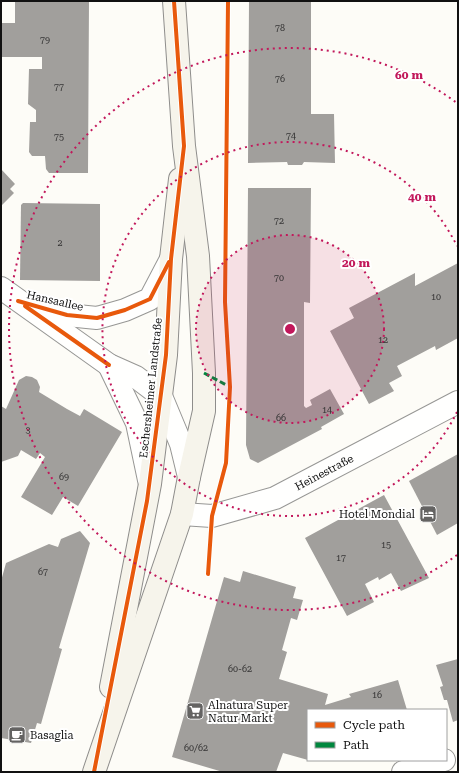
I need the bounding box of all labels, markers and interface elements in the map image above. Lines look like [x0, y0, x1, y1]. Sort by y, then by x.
house number: 78 [275, 23, 285, 33]
house number: 79 [40, 35, 50, 45]
text: 60 m [395, 68, 423, 82]
house number: 76 [275, 74, 285, 84]
house number: 77 [54, 82, 64, 92]
house number: 74 [286, 131, 296, 141]
house number: 75 [54, 132, 64, 142]
text: 40 m [408, 190, 436, 204]
house number: 72 [274, 216, 284, 226]
house number: 2 [57, 238, 63, 248]
text: 20 m [342, 256, 370, 270]
house number: 70 [274, 273, 284, 283]
street label: Hansaallee [25, 288, 85, 314]
house number: 10 [431, 292, 441, 302]
street label: Eschersheimer Landstraße [137, 317, 165, 459]
centre of rings [283, 322, 297, 336]
house number: 12 [378, 335, 388, 345]
house number: 14 [322, 405, 332, 415]
house number: 66 [276, 413, 286, 423]
house number: 3 [25, 425, 31, 435]
street label: Heinestraße [293, 452, 356, 493]
house number: 69 [59, 472, 69, 482]
hotel icon: Hotel Mondial [418, 504, 438, 524]
place label: Hotel Mondial [339, 508, 416, 521]
house number: 15 [381, 540, 391, 550]
house number: 17 [336, 553, 346, 563]
house number: 67 [38, 567, 48, 577]
house number: 60-62 [228, 664, 252, 674]
house number: 16 [372, 690, 382, 700]
place label: Alnatura Super Natur Markt [208, 699, 288, 725]
supermarket icon: Alnatura Super Natur Markt [185, 701, 205, 721]
legend [307, 709, 447, 761]
text: Cycle path [343, 718, 405, 732]
cafe icon: Basaglia [7, 725, 27, 745]
place label: Basaglia [30, 729, 74, 742]
text: Path [343, 738, 369, 752]
house number: 60/62 [184, 743, 208, 753]

